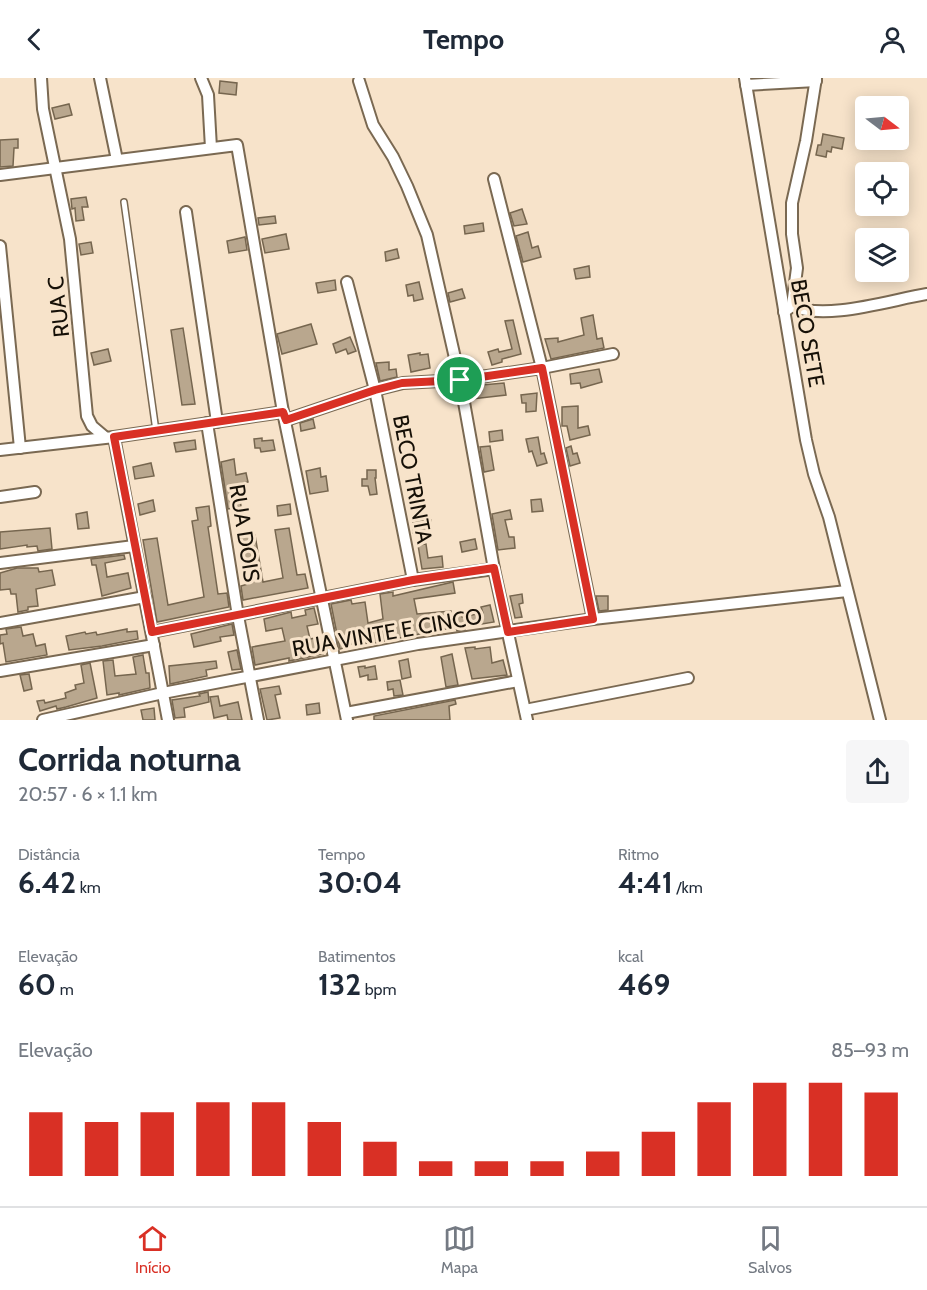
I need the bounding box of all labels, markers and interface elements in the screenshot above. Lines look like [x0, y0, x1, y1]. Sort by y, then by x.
icon: back [18, 23, 51, 56]
text: Tempo [423, 23, 504, 56]
icon: person [876, 23, 909, 56]
north arrow [855, 96, 909, 150]
map controls [855, 96, 909, 282]
button: locate [855, 162, 909, 216]
button: layers [855, 228, 909, 282]
street label: RUA C [42, 275, 75, 339]
street label: BECO SETE [785, 277, 830, 389]
pin [434, 354, 485, 405]
icon: arrive [443, 363, 476, 396]
street label: BECO TRINTA [387, 413, 438, 546]
street label: RUA DOIS [223, 482, 266, 584]
street label: RUA VINTE E CINCO [290, 602, 484, 663]
text: Corrida noturna [18, 739, 241, 779]
button: share [846, 740, 909, 803]
text: 20:57 · 6 × 1.1 km [18, 782, 158, 806]
text: Distância [18, 845, 80, 864]
text: Tempo [318, 845, 365, 864]
text: Ritmo [618, 845, 659, 864]
text: 6.42 [18, 864, 76, 901]
text: 30:04 [318, 864, 402, 901]
text: 4:41 [618, 864, 673, 901]
text: km [76, 878, 101, 897]
text: /km [673, 878, 703, 897]
text: Elevação [18, 947, 78, 966]
text: Batimentos [318, 947, 396, 966]
text: kcal [618, 947, 644, 966]
text: 60 [18, 966, 56, 1003]
text: 132 [318, 966, 361, 1003]
text: 469 [618, 966, 670, 1003]
text: m [56, 980, 74, 999]
text: bpm [361, 980, 397, 999]
text: Elevação [18, 1038, 93, 1062]
text: 85–93 m [831, 1038, 909, 1062]
tab: Início [135, 1222, 171, 1277]
tab: Mapa [441, 1222, 478, 1277]
tab: Salvos [748, 1222, 792, 1277]

